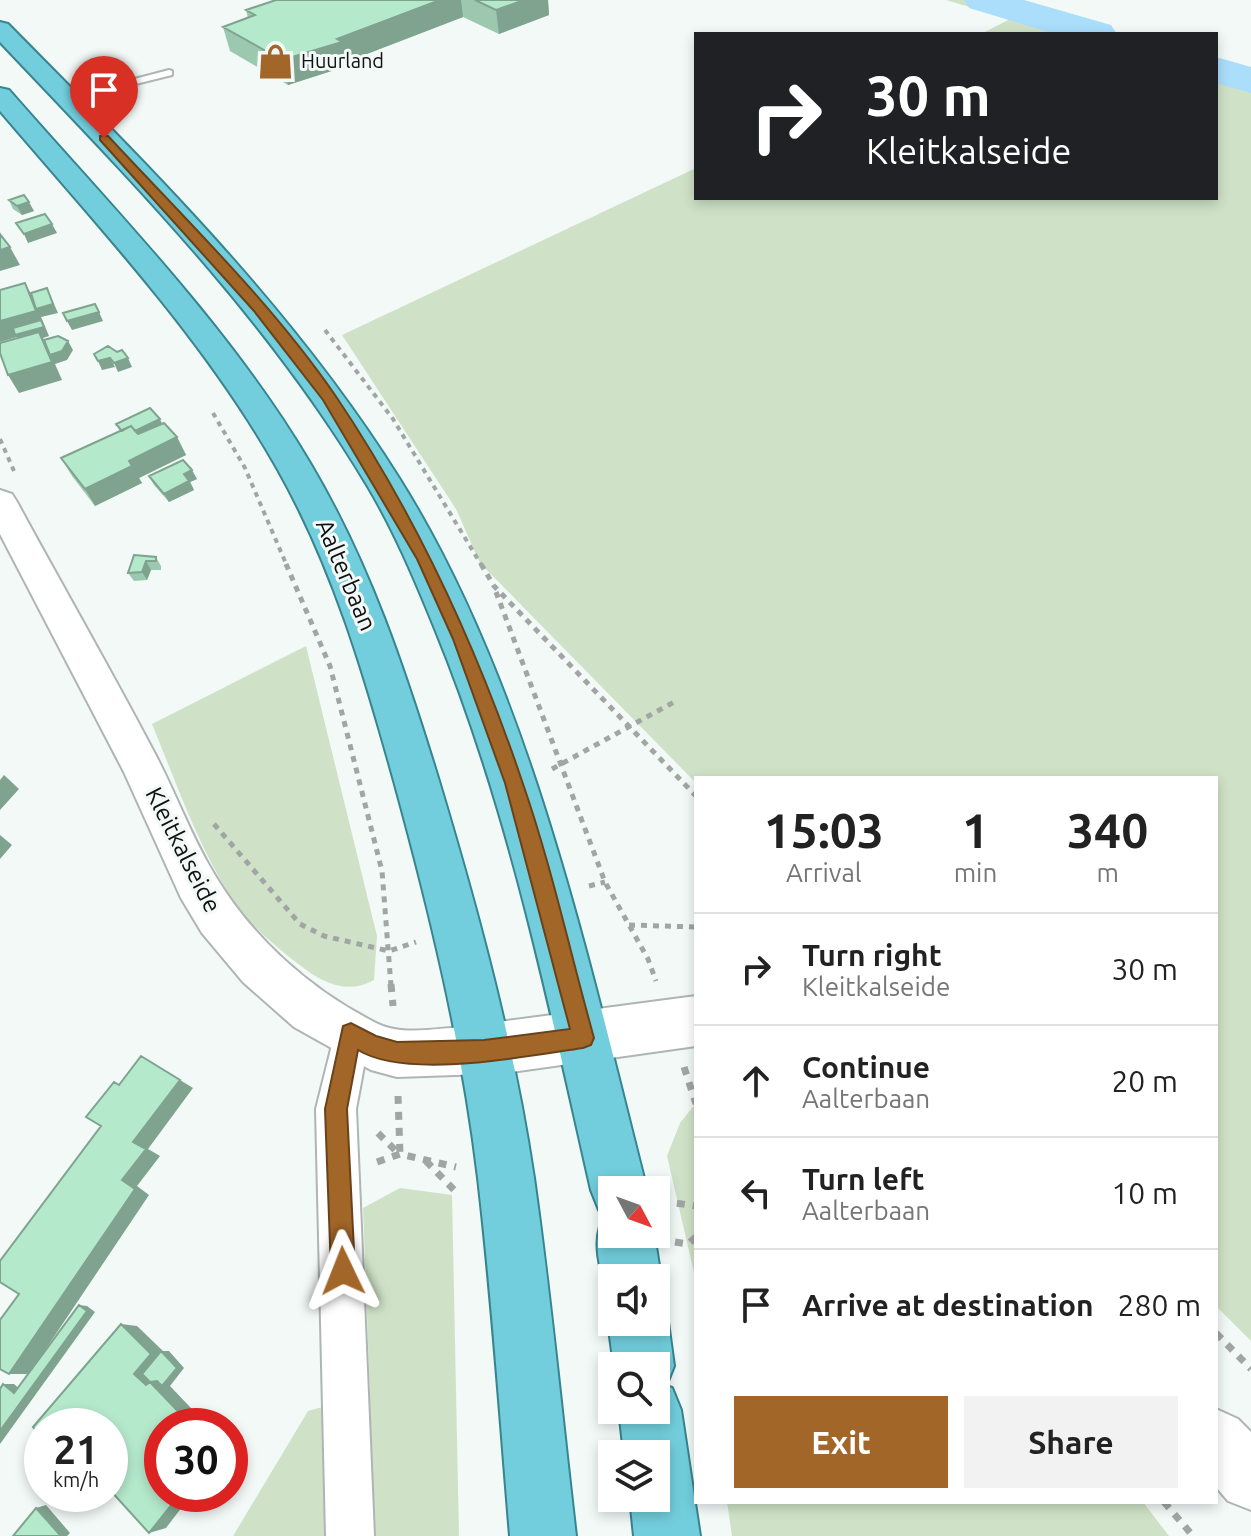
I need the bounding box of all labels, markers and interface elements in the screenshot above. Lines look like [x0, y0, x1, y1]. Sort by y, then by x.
shop icon: Huurland [256, 42, 294, 80]
place label: Huurland [301, 49, 384, 72]
pin [70, 56, 138, 138]
icon: right [734, 64, 838, 168]
text: 30 m [866, 64, 991, 127]
icon: arrive [82, 68, 126, 112]
text: Kleitkalseide [866, 130, 1071, 171]
street label: Aalterbaan [311, 515, 382, 635]
street label: Kleitkalseide [140, 783, 227, 917]
text: 15:03 [764, 803, 884, 857]
text: 1 [962, 803, 989, 857]
text: 340 [1067, 803, 1148, 857]
text: Arrival [786, 858, 862, 887]
text: min [954, 858, 997, 887]
text: m [1096, 858, 1119, 887]
text: Turn right [802, 938, 942, 972]
icon: right [734, 947, 778, 991]
text: 30 m [1111, 952, 1178, 986]
text: Kleitkalseide [802, 972, 950, 1001]
text: Continue [802, 1050, 930, 1084]
icon: ahead [734, 1059, 778, 1103]
text: 20 m [1111, 1064, 1178, 1098]
text: Aalterbaan [802, 1084, 930, 1113]
text: Turn left [802, 1162, 924, 1196]
icon: left [734, 1171, 778, 1215]
north arrow [598, 1176, 670, 1248]
map controls [598, 1176, 670, 1512]
text: 10 m [1111, 1176, 1178, 1210]
text: Aalterbaan [802, 1196, 930, 1225]
position arrow [301, 1229, 385, 1313]
button: sound [598, 1264, 670, 1336]
icon: arrive [734, 1283, 778, 1327]
text: Arrive at destination [802, 1288, 1094, 1322]
text: 280 m [1118, 1288, 1201, 1322]
button: search [598, 1352, 670, 1424]
button: Exit [734, 1396, 948, 1488]
button: Share [964, 1396, 1178, 1488]
speed limit sign: 30 [144, 1408, 248, 1512]
text: 21 [53, 1427, 99, 1472]
button: layers [598, 1440, 670, 1512]
text: km/h [53, 1468, 99, 1491]

